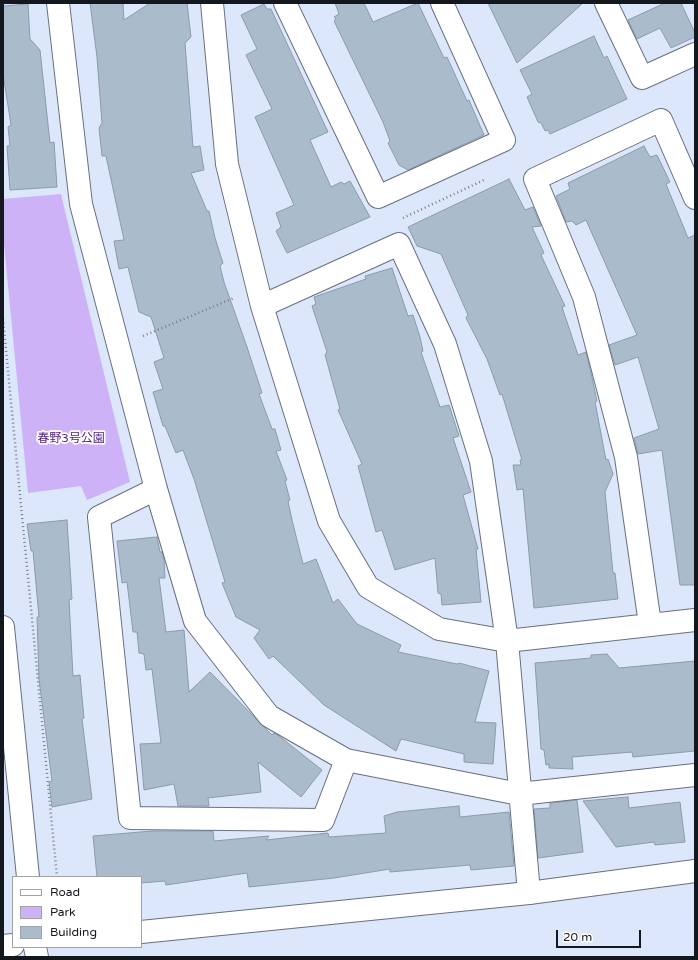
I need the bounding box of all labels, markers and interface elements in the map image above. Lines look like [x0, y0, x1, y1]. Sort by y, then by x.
park label: 春野3号公園 [37, 432, 105, 446]
legend [12, 876, 142, 948]
text: Road [50, 885, 80, 899]
text: Park [50, 905, 76, 919]
scale bar [558, 922, 643, 948]
text: Building [50, 925, 97, 939]
text: 20 m [563, 930, 592, 944]

